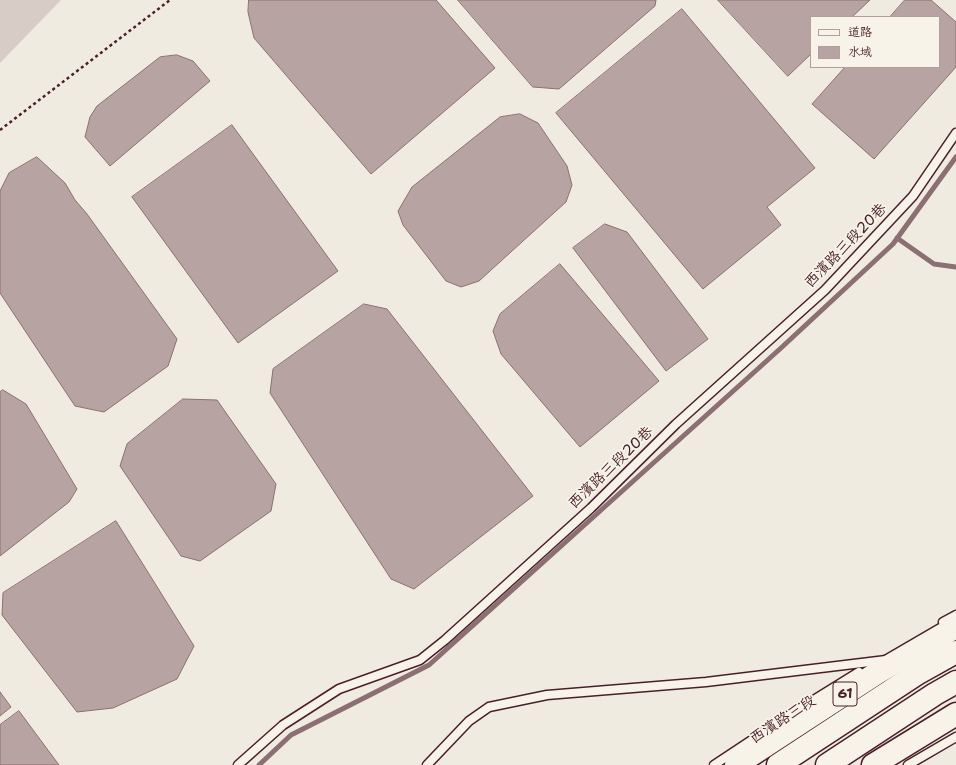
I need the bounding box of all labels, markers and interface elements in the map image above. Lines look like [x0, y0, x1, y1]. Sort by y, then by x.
legend [810, 16, 940, 68]
text: 道路 [848, 24, 872, 40]
text: 水域 [848, 44, 872, 60]
street label: 西濱路三段20巷 [801, 200, 891, 292]
street label: 西濱路三段20巷 [565, 423, 657, 513]
road number: 61 [833, 682, 857, 706]
street label: 西濱路三段 [747, 692, 819, 748]

